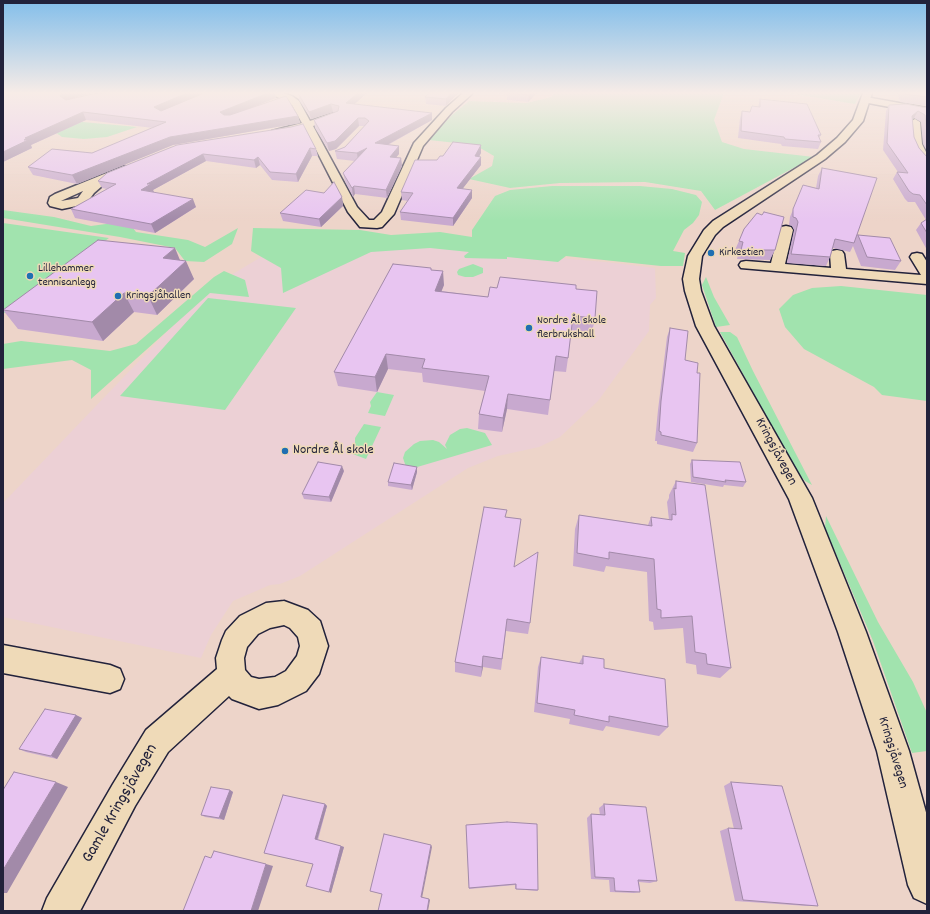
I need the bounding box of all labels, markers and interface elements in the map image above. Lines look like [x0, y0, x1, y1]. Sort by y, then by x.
place label: Kirkestien [719, 246, 764, 260]
marker: Kirkestien [706, 248, 716, 258]
place label: Lillehammer tennisanlegg [38, 262, 96, 290]
marker: Lillehammer tennisanlegg [25, 271, 35, 281]
place label: Kringsjåhallen [126, 289, 191, 303]
marker: Kringsjåhallen [113, 291, 123, 301]
place label: Nordre Ål skole flerbrukshall [537, 314, 606, 342]
marker: Nordre Ål skole flerbrukshall [524, 323, 534, 333]
street label: Kringsjåvegen [750, 415, 800, 489]
place label: Nordre Ål skole [293, 443, 374, 459]
marker: Nordre Ål skole [280, 446, 290, 456]
street label: Kringsjåvegen [873, 715, 911, 791]
street label: Gamle Kringsjåvegen [79, 741, 163, 867]

